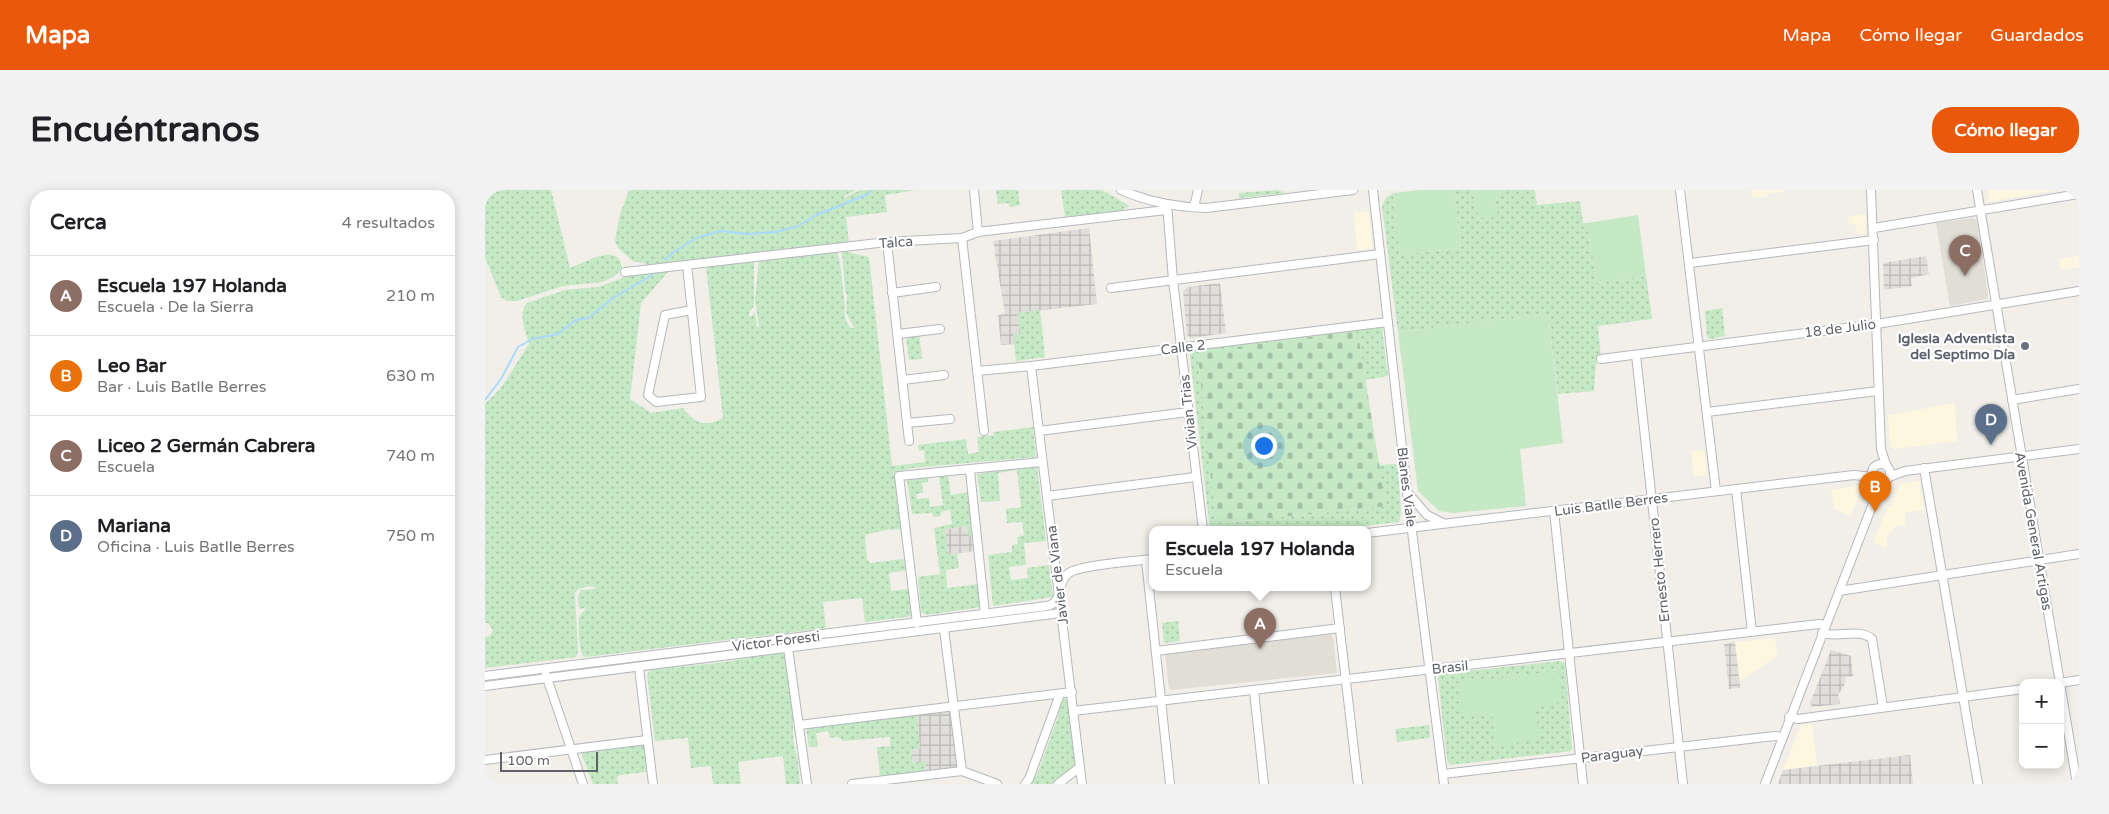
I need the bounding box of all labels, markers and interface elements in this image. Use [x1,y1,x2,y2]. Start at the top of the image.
text: Mapa [25,21,90,50]
text: Mapa [1782,24,1831,46]
text: Cómo llegar [1859,24,1962,46]
text: Guardados [1990,24,2084,46]
button: Cómo llegar [1932,107,2079,153]
text: Encuéntranos [30,109,260,151]
text: Cerca [50,210,107,235]
text: 4 resultados [342,213,435,233]
street label: Talca [878,233,914,252]
pin: C [1949,235,1981,276]
text: Escuela 197 Holanda [97,275,287,297]
text: A [60,286,72,306]
text: 210 m [386,286,435,306]
text: Escuela · De la Sierra [97,297,254,317]
street label: 18 de Julio [1803,316,1877,341]
place label: Iglesia Adventista del Septimo Día [1898,330,2015,363]
street label: Calle 2 [1160,336,1206,359]
marker: Iglesia Adventista del Septimo Día [2019,340,2031,352]
text: Leo Bar [97,355,166,377]
text: B [60,366,72,386]
text: 630 m [386,366,435,386]
street label: Vivian Trias [1176,373,1201,450]
text: Bar · Luis Batlle Berres [97,377,266,397]
pin: D [1975,404,2007,445]
your location [1251,433,1277,459]
text: Liceo 2 Germán Cabrera [97,435,315,457]
text: C [60,446,72,466]
text: 740 m [386,446,435,466]
street label: Blanes Viale [1393,446,1420,528]
street label: Avenida General Artigas [2011,450,2056,612]
text: Escuela [97,457,155,477]
pin: B [1859,471,1891,512]
street label: Luis Batlle Berres [1553,489,1669,520]
text: Mariana [97,515,171,537]
street label: Ernesto Herrero [1646,517,1673,623]
street label: Javier de Viana [1043,524,1072,626]
text: D [60,526,72,546]
text: 750 m [386,526,435,546]
popup [1149,526,1371,591]
text: Oficina · Luis Batlle Berres [97,537,295,557]
text: Escuela 197 Holanda [1165,538,1355,560]
text: Escuela [1165,560,1223,580]
pin: A [1244,608,1276,649]
street label: Víctor Foresti [731,628,821,655]
street label: Brasil [1431,657,1469,678]
map controls [2019,679,2064,769]
button: + [2019,679,2064,724]
button: − [2019,724,2064,769]
street label: Paraguay [1580,742,1645,767]
scale bar [500,749,597,772]
text: 100 m [507,752,550,769]

